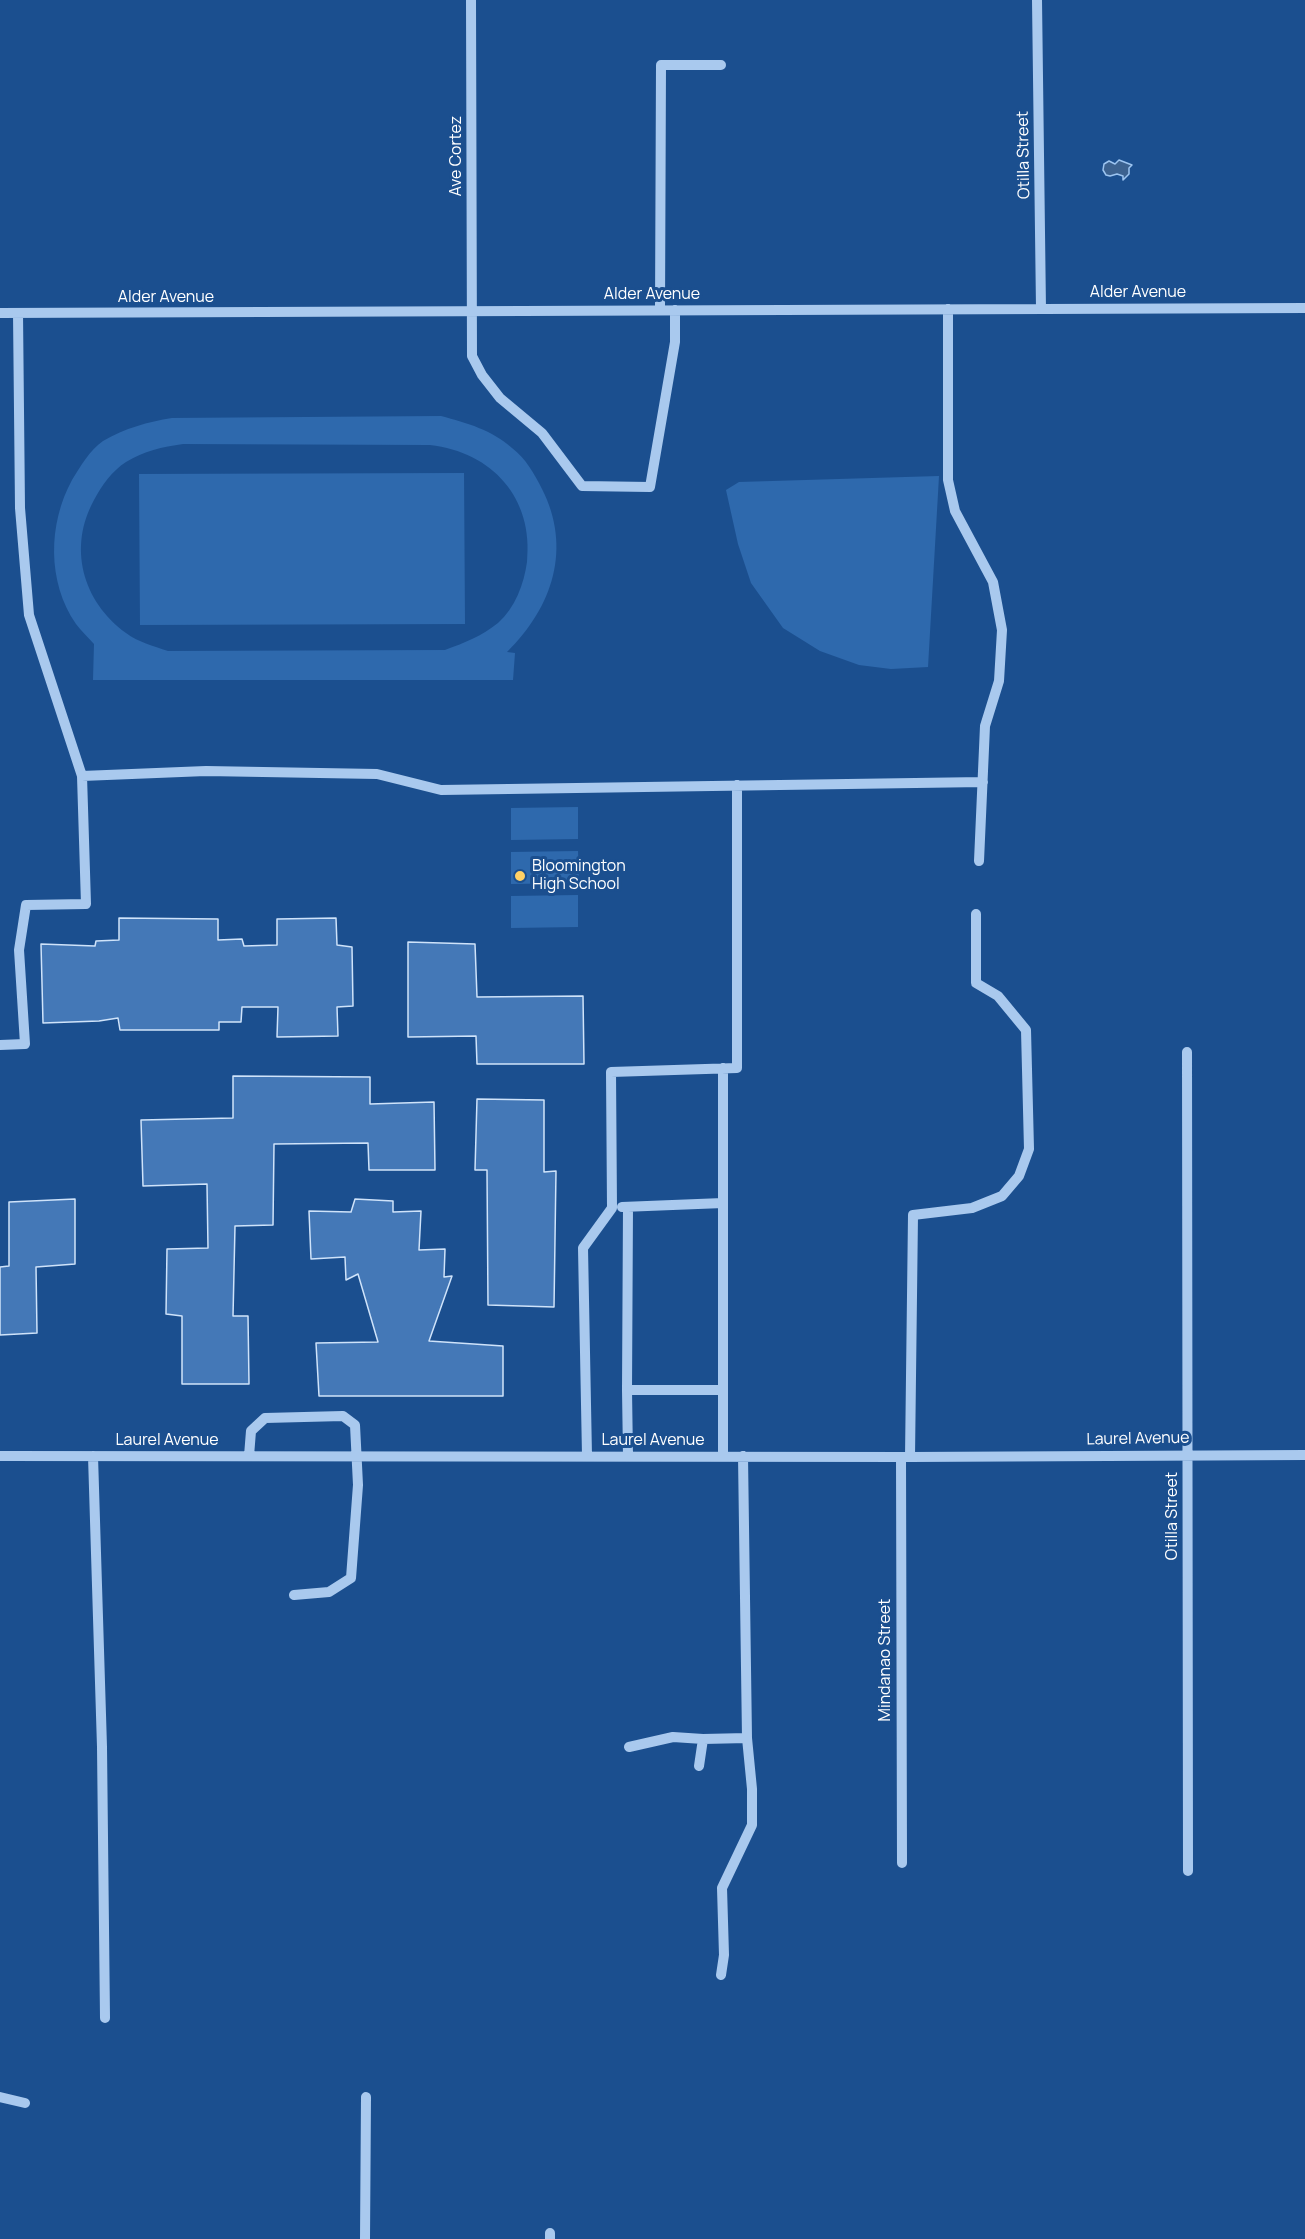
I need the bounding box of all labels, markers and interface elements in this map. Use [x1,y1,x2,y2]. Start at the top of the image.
street label: Otilla Street [1014,111,1034,199]
street label: Ave Cortez [447,116,467,196]
street label: Alder Avenue [1090,283,1186,303]
street label: Alder Avenue [604,285,700,305]
street label: Alder Avenue [118,288,214,308]
place label: Bloomington High School [532,857,626,895]
marker: Bloomington High School [513,869,527,883]
street label: Laurel Avenue [1086,1429,1190,1449]
street label: Laurel Avenue [115,1431,219,1451]
street label: Laurel Avenue [601,1431,705,1451]
street label: Otilla Street [1163,1472,1183,1560]
street label: Mindanao Street [876,1598,896,1722]

